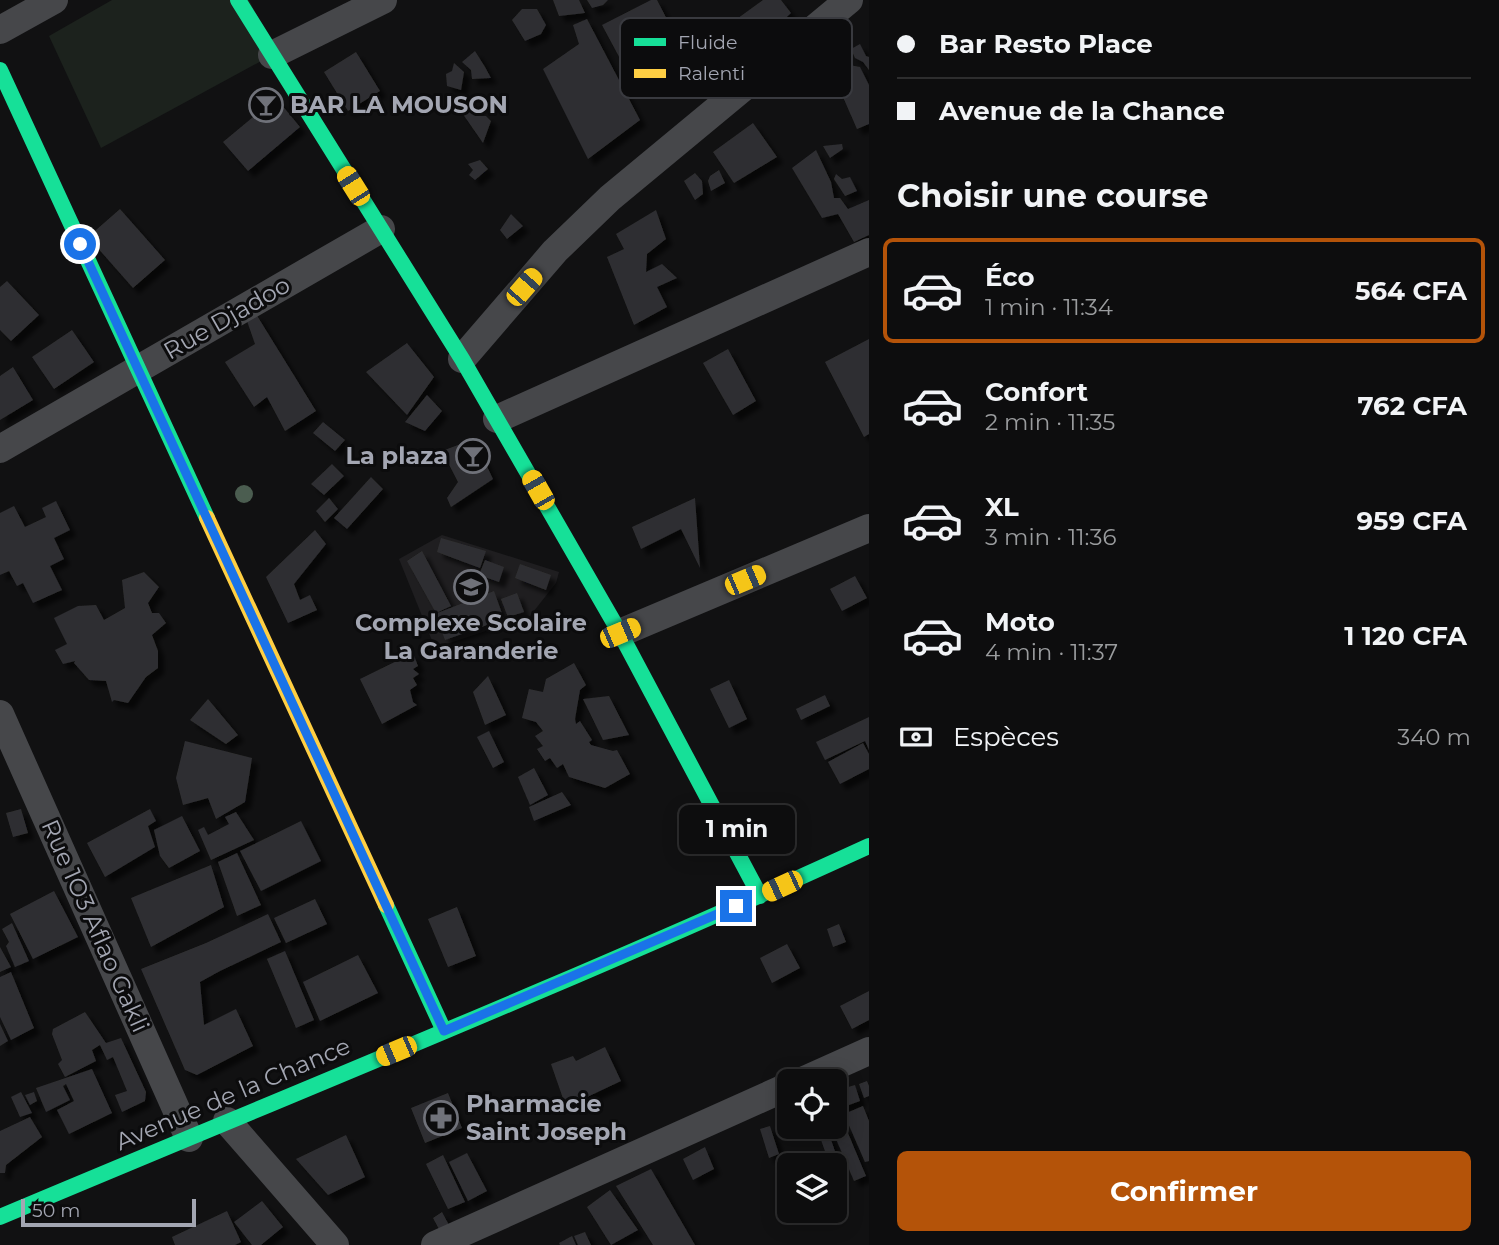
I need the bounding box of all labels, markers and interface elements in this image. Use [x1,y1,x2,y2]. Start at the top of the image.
legend [620,18,852,98]
text: Bar Resto Place [939,28,1153,60]
text: Fluide [678,31,737,54]
text: Ralenti [678,62,745,85]
bar icon: BAR LA MOUSON [247,86,285,124]
place label: BAR LA MOUSON [290,90,508,119]
text: Avenue de la Chance [939,95,1225,127]
car [333,163,374,209]
text: Choisir une course [897,176,1209,215]
route start [64,228,96,260]
icon: car [901,259,964,322]
text: Éco [985,261,1035,293]
car [503,264,546,310]
street label: Rue Djadoo [158,270,295,365]
text: 564 CFA [1355,275,1467,307]
text: 1 min · 11:34 [985,293,1113,321]
icon: car [901,374,964,437]
text: Confort [985,376,1088,408]
text: 762 CFA [1358,390,1467,422]
text: 2 min · 11:35 [985,408,1115,436]
bar icon: La plaza [454,437,492,475]
place label: La plaza [345,441,448,470]
car [519,467,558,513]
icon: car [901,489,964,552]
text: XL [985,491,1019,523]
text: 959 CFA [1356,505,1467,537]
text: 3 min · 11:36 [985,523,1116,551]
car [722,562,769,598]
school or university icon: Complexe Scolaire La Garanderie [452,568,490,606]
icon: car [901,604,964,667]
text: Moto [985,606,1055,638]
place label: Complexe Scolaire La Garanderie [355,608,587,665]
car [597,615,644,651]
text: 1 120 CFA [1344,620,1467,652]
text: 4 min · 11:37 [985,638,1118,666]
icon: cash [897,718,935,756]
text: Espèces [953,721,1059,753]
text: 340 m [1397,723,1471,751]
callout: 1 min [678,804,794,853]
street label: Rue 1O3 Aflao Gakli [35,815,155,1037]
text: 1 min [706,815,768,843]
car [759,868,806,904]
route end [720,890,752,922]
street label: Avenue de la Chance [111,1031,355,1156]
car [373,1033,420,1069]
map controls [777,1069,847,1223]
button: locate [777,1069,847,1139]
place label: Pharmacie Saint Joseph [466,1089,627,1146]
pharmacy icon: Pharmacie Saint Joseph [422,1099,460,1137]
button: Confirmer [897,1151,1471,1231]
button: layers [777,1153,847,1223]
scale bar [21,1196,196,1228]
text: 50 m [32,1199,80,1222]

